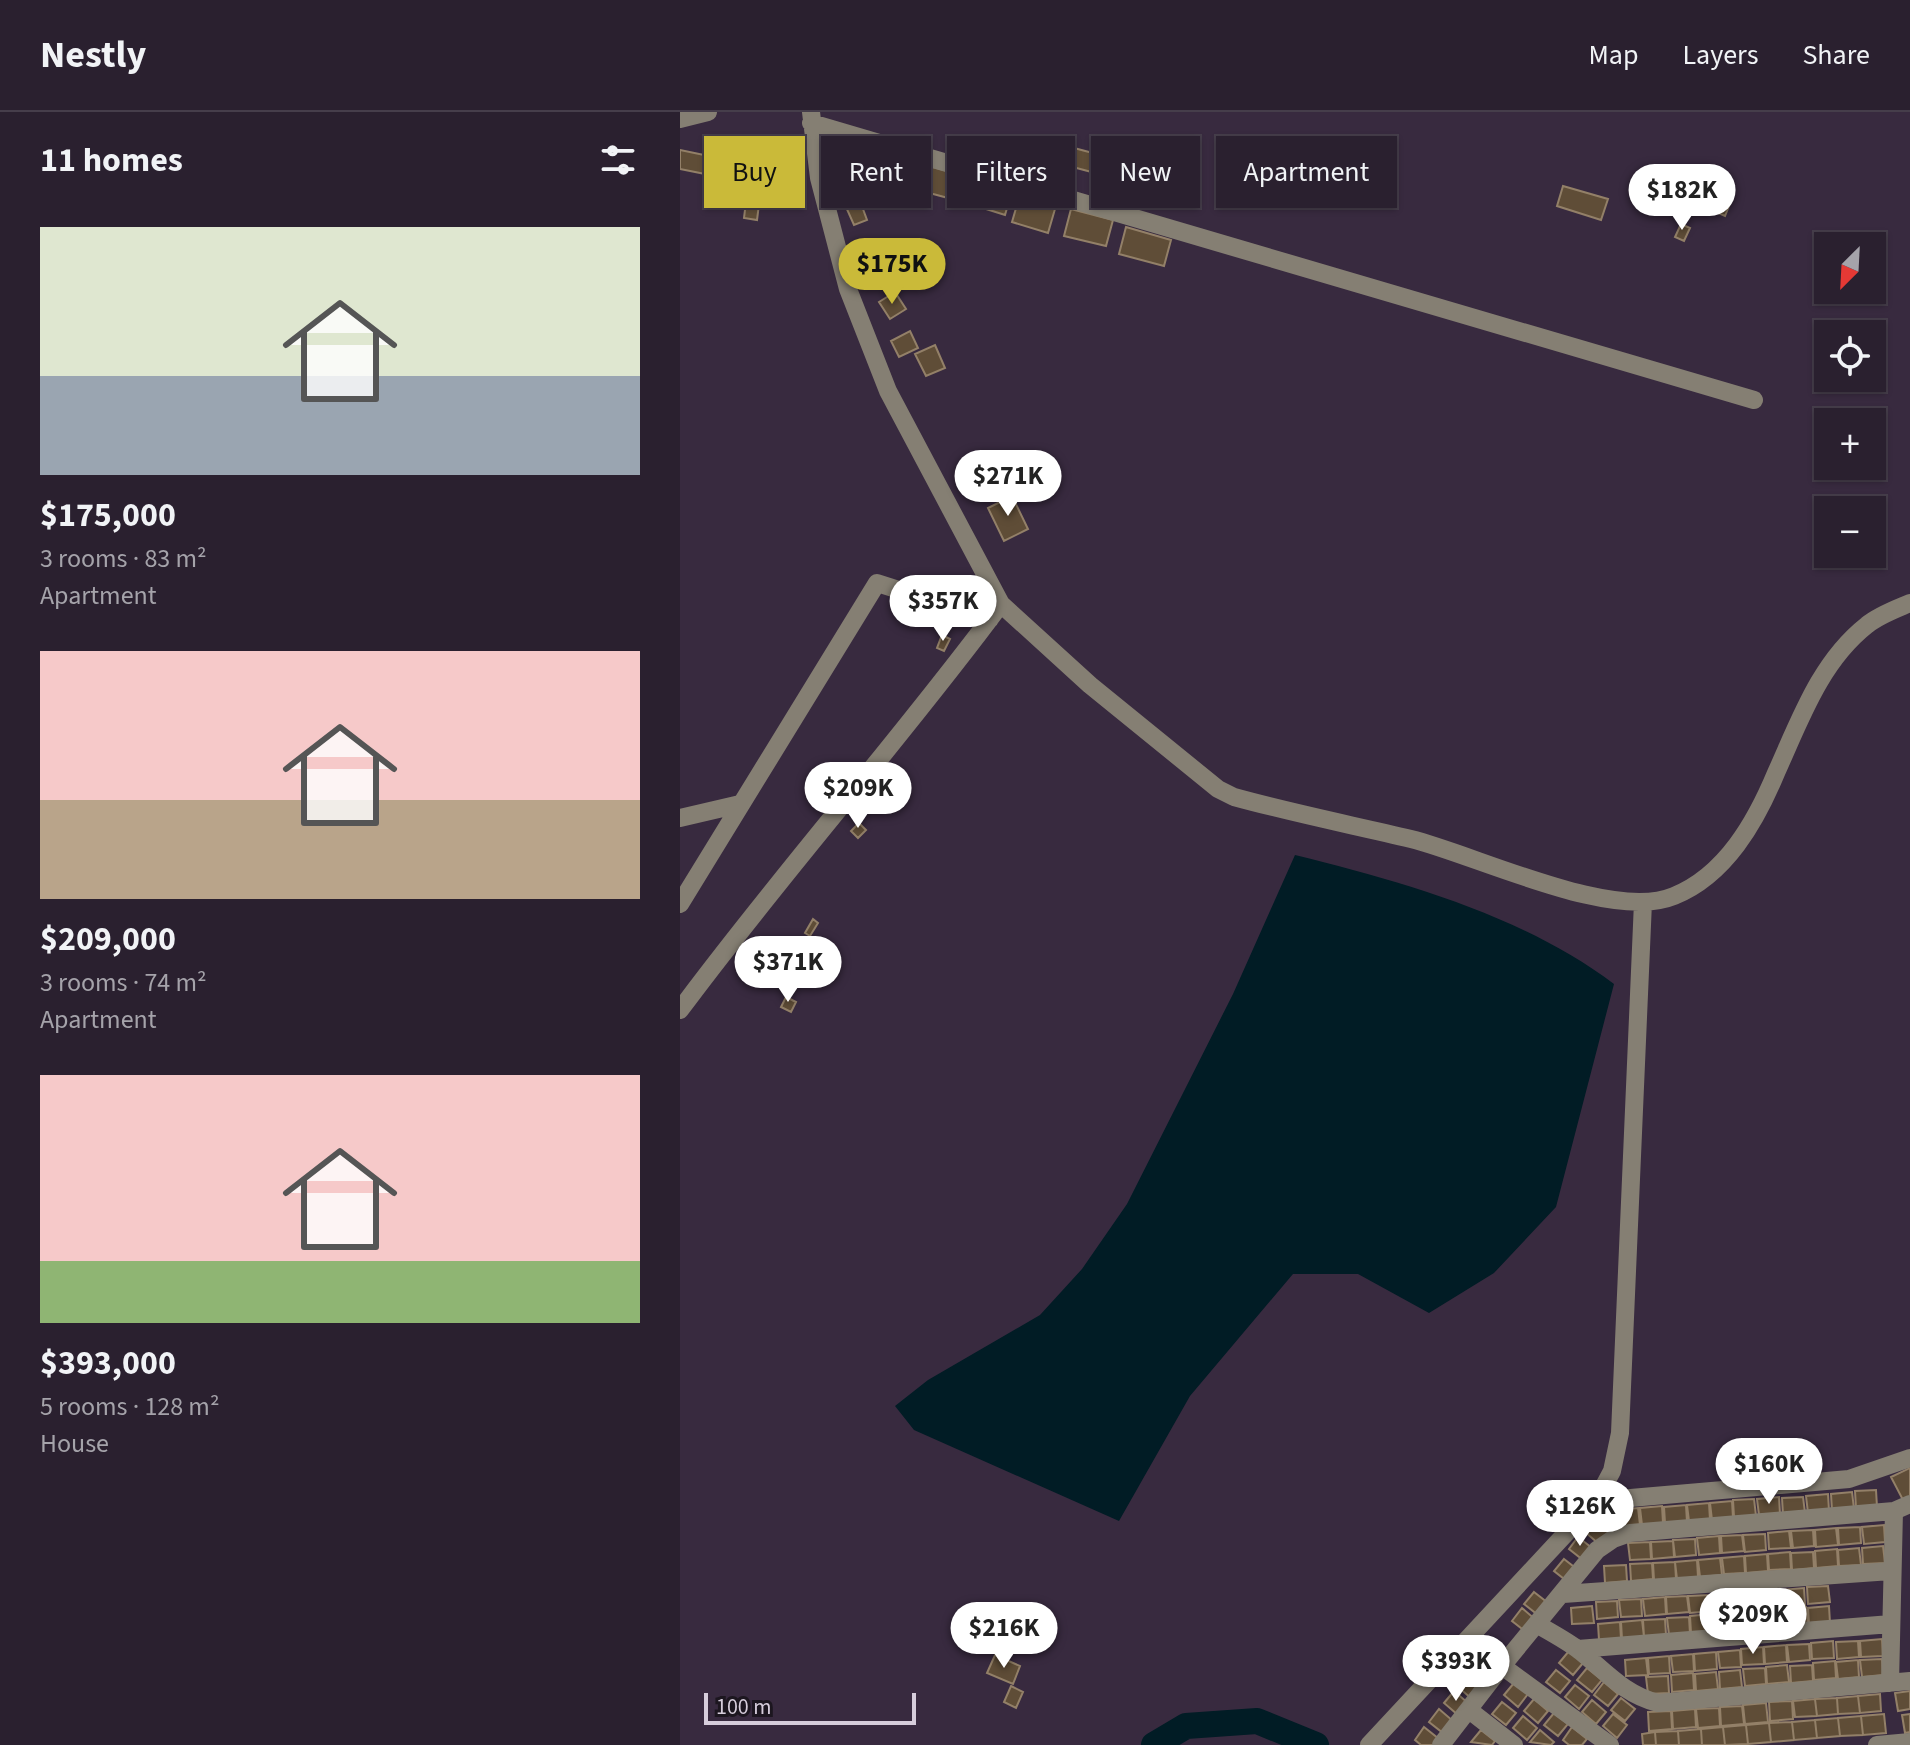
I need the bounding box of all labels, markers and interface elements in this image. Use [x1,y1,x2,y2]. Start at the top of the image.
text: Nestly [40,28,146,82]
text: Map [1588,35,1638,75]
text: Layers [1682,35,1758,75]
text: Share [1802,35,1870,75]
text: 11 homes [40,136,183,185]
chip: Buy [704,136,805,208]
chip: Rent [821,136,931,208]
chip: Filters [947,136,1075,208]
chip: New [1091,136,1200,208]
chip: Apartment [1216,136,1397,208]
icon: filters [596,138,640,182]
pin: $182K [1626,164,1738,232]
text: $182K [1647,171,1717,208]
north arrow [1814,232,1886,304]
map controls [1814,232,1886,568]
pin: $175K [836,238,948,306]
text: $175K [857,245,927,282]
icon: home [268,279,412,423]
button: locate [1814,320,1886,392]
button: + [1814,408,1886,480]
pin: $271K [952,450,1064,518]
text: $271K [973,457,1043,494]
text: $175,000 [40,491,176,540]
button: − [1814,496,1886,568]
text: 3 rooms · 83 m² [40,540,207,577]
pin: $357K [887,575,999,643]
text: Apartment [40,577,157,614]
text: $357K [908,582,978,619]
icon: home [268,703,412,847]
pin: $209K [802,762,914,830]
text: $209K [823,769,893,806]
text: $209,000 [40,915,176,964]
pin: $371K [732,936,844,1004]
text: $371K [753,943,823,980]
text: 3 rooms · 74 m² [40,964,207,1001]
text: Apartment [40,1001,157,1038]
icon: home [268,1127,412,1271]
text: $393,000 [40,1339,176,1388]
text: 5 rooms · 128 m² [40,1388,219,1425]
text: House [40,1425,109,1462]
pin: $160K [1713,1438,1825,1506]
text: $160K [1734,1445,1804,1482]
pin: $126K [1524,1480,1636,1548]
text: $126K [1545,1487,1615,1524]
pin: $209K [1697,1588,1809,1656]
text: $209K [1718,1595,1788,1632]
pin: $216K [948,1602,1060,1670]
text: $216K [969,1609,1039,1646]
pin: $393K [1400,1635,1512,1703]
text: $393K [1421,1642,1491,1679]
scale bar [704,1689,916,1725]
text: 100 m [716,1691,771,1723]

